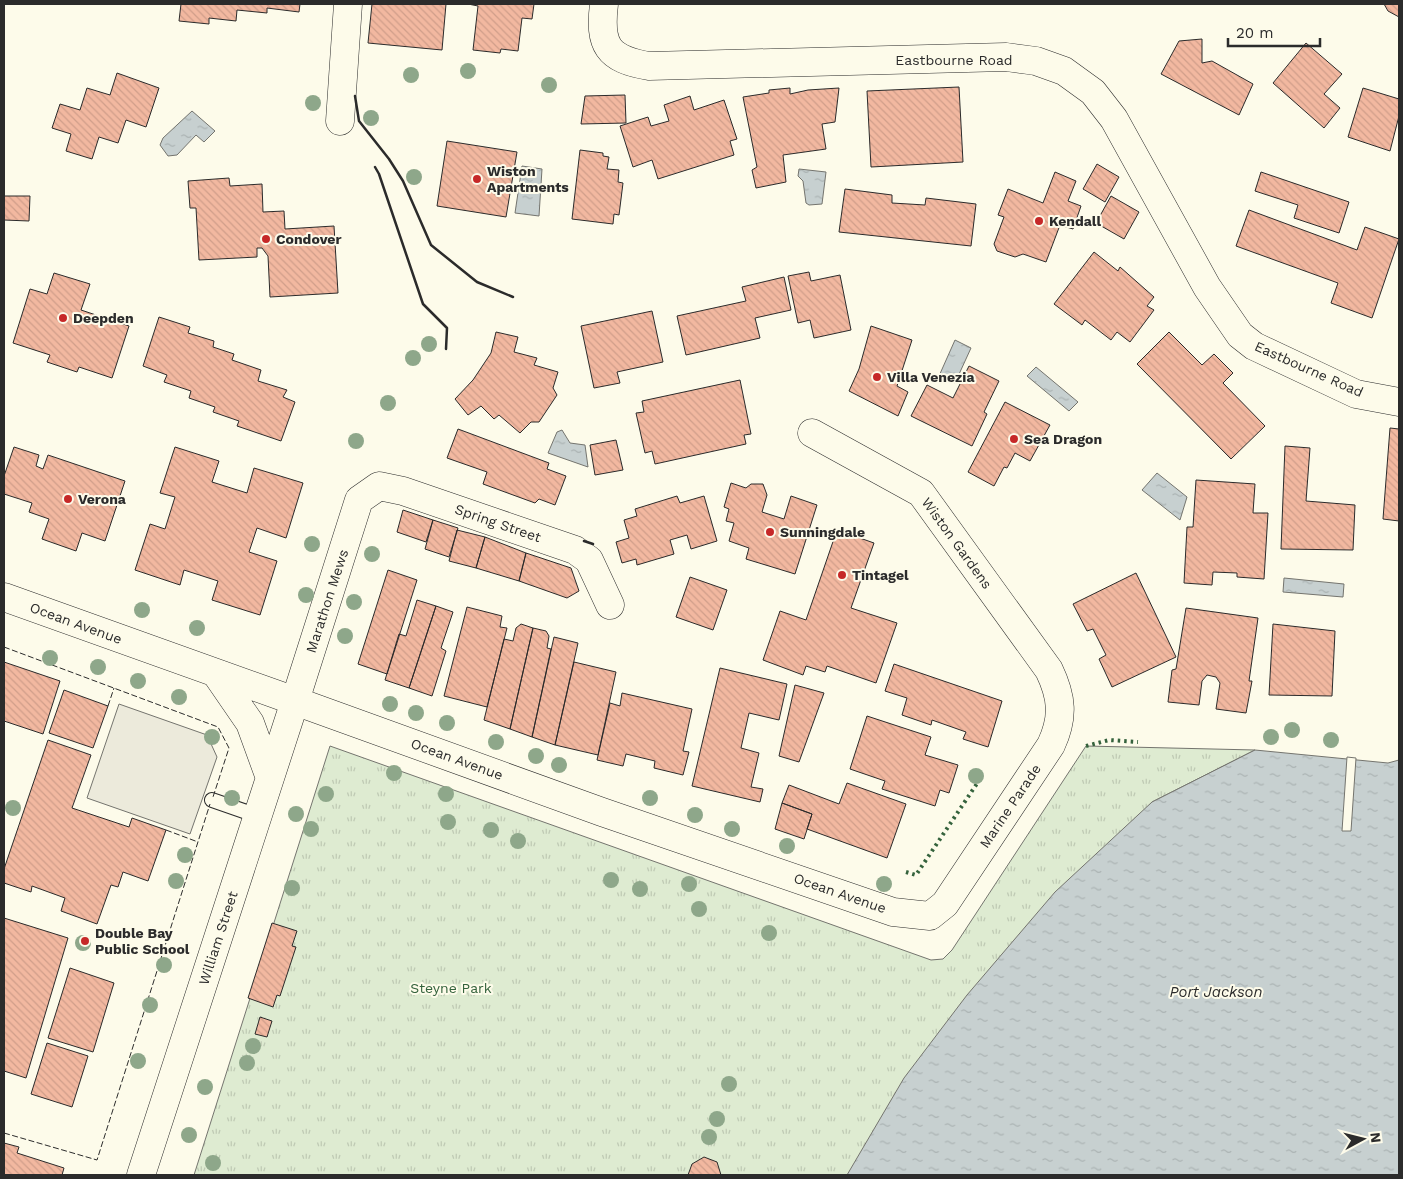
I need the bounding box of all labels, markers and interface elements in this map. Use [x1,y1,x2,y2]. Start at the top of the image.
scale bar [1228,15,1320,47]
text: 20 m [1236,24,1274,42]
street label: Eastbourne Road [895,52,1013,68]
place label: Wiston Apartments [487,163,569,195]
marker: Wiston Apartments [471,173,483,185]
place label: Kendall [1049,213,1101,229]
marker: Kendall [1033,215,1045,227]
place label: Condover [276,231,342,247]
marker: Condover [260,233,272,245]
place label: Deepden [73,310,134,326]
marker: Deepden [57,312,69,324]
street label: Eastbourne Road [1252,338,1366,400]
place label: Villa Venezia [887,369,975,385]
marker: Villa Venezia [871,371,883,383]
place label: Sea Dragon [1024,431,1102,447]
marker: Sea Dragon [1008,433,1020,445]
place label: Verona [78,491,127,507]
marker: Verona [62,493,74,505]
street label: Wiston Gardens [919,494,995,592]
street label: Spring Street [453,501,543,545]
place label: Sunningdale [780,524,865,540]
marker: Sunningdale [764,526,776,538]
street label: Marathon Mews [303,547,351,655]
place label: Tintagel [852,567,909,583]
marker: Tintagel [836,569,848,581]
street label: Ocean Avenue [28,599,124,647]
street label: Ocean Avenue [409,735,505,783]
street label: Marine Parade [976,761,1044,851]
street label: Ocean Avenue [792,870,888,916]
street label: William Street [195,889,241,987]
place label: Double Bay Public School [95,925,190,957]
marker: Double Bay Public School [79,935,91,947]
park label: Steyne Park [410,980,492,996]
water label: Port Jackson [1170,983,1262,1001]
north arrow [1338,1114,1388,1164]
text: N [1367,1131,1384,1144]

